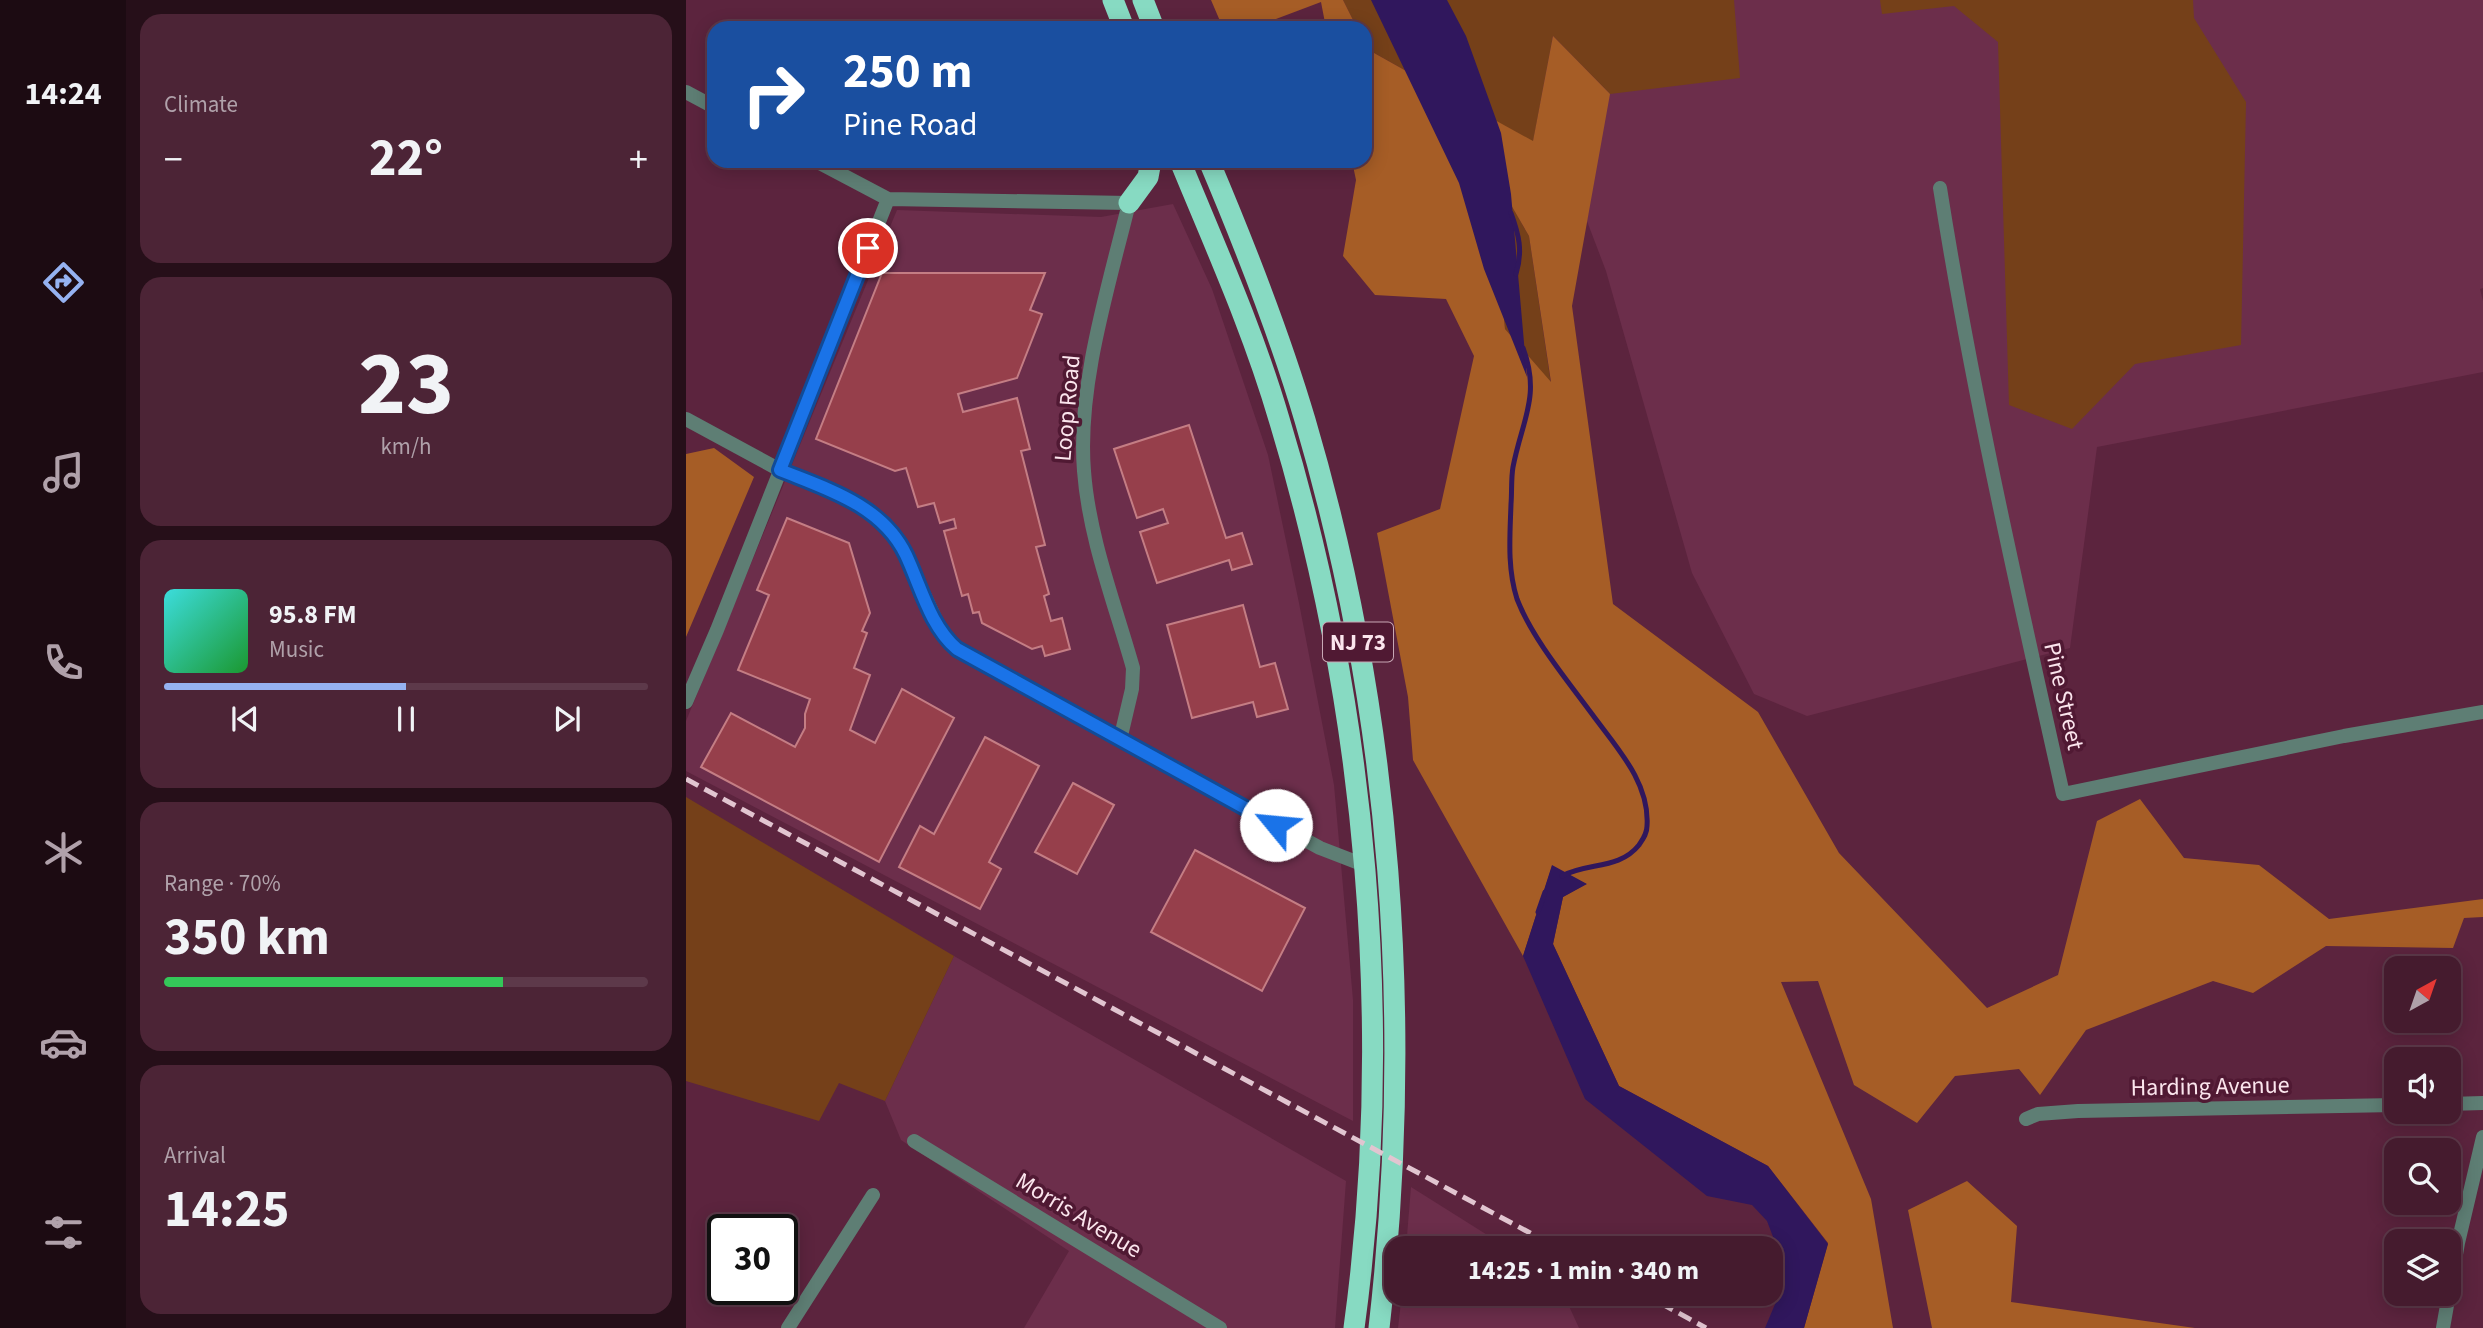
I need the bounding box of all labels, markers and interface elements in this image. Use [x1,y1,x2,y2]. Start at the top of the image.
text: 250 m [843,37,972,107]
icon: right [728,49,819,140]
text: 14:24 [24,71,102,117]
text: Climate [164,88,238,121]
text: Pine Road [843,102,977,148]
text: 22° [369,122,443,196]
text: − [164,133,183,187]
text: + [629,133,648,187]
pin [838,218,898,278]
icon: arrive [849,229,887,267]
icon: directions [39,258,88,307]
text: 23 [358,320,454,449]
street label: Loop Road [1045,353,1090,463]
text: km/h [380,430,432,463]
icon: music [39,448,88,497]
text: 95.8 FM [269,596,357,633]
road number: NJ 73 [1323,622,1393,662]
text: Music [269,633,324,666]
icon: phone [39,638,88,687]
street label: Pine Street [2034,639,2093,753]
icon: previous [226,700,264,738]
icon: pause [387,700,425,738]
icon: next [548,700,586,738]
position arrow [1239,788,1313,862]
icon: climate [39,828,88,877]
text: Range · 70% [164,867,281,900]
text: 350 km [164,901,330,975]
north arrow [2384,956,2460,1032]
map controls [2384,956,2461,1306]
icon: car [39,1018,88,1067]
button: sound [2384,1047,2461,1124]
street label: Harding Avenue [2130,1068,2290,1105]
button: search [2384,1138,2461,1215]
text: Arrival [164,1139,226,1172]
street label: Morris Avenue [1009,1164,1149,1267]
text: 14:25 [164,1173,289,1247]
icon: filters [39,1208,88,1257]
speed limit sign: 30 [707,1214,798,1305]
button: layers [2384,1229,2461,1306]
text: 14:25 · 1 min · 340 m [1468,1252,1699,1289]

